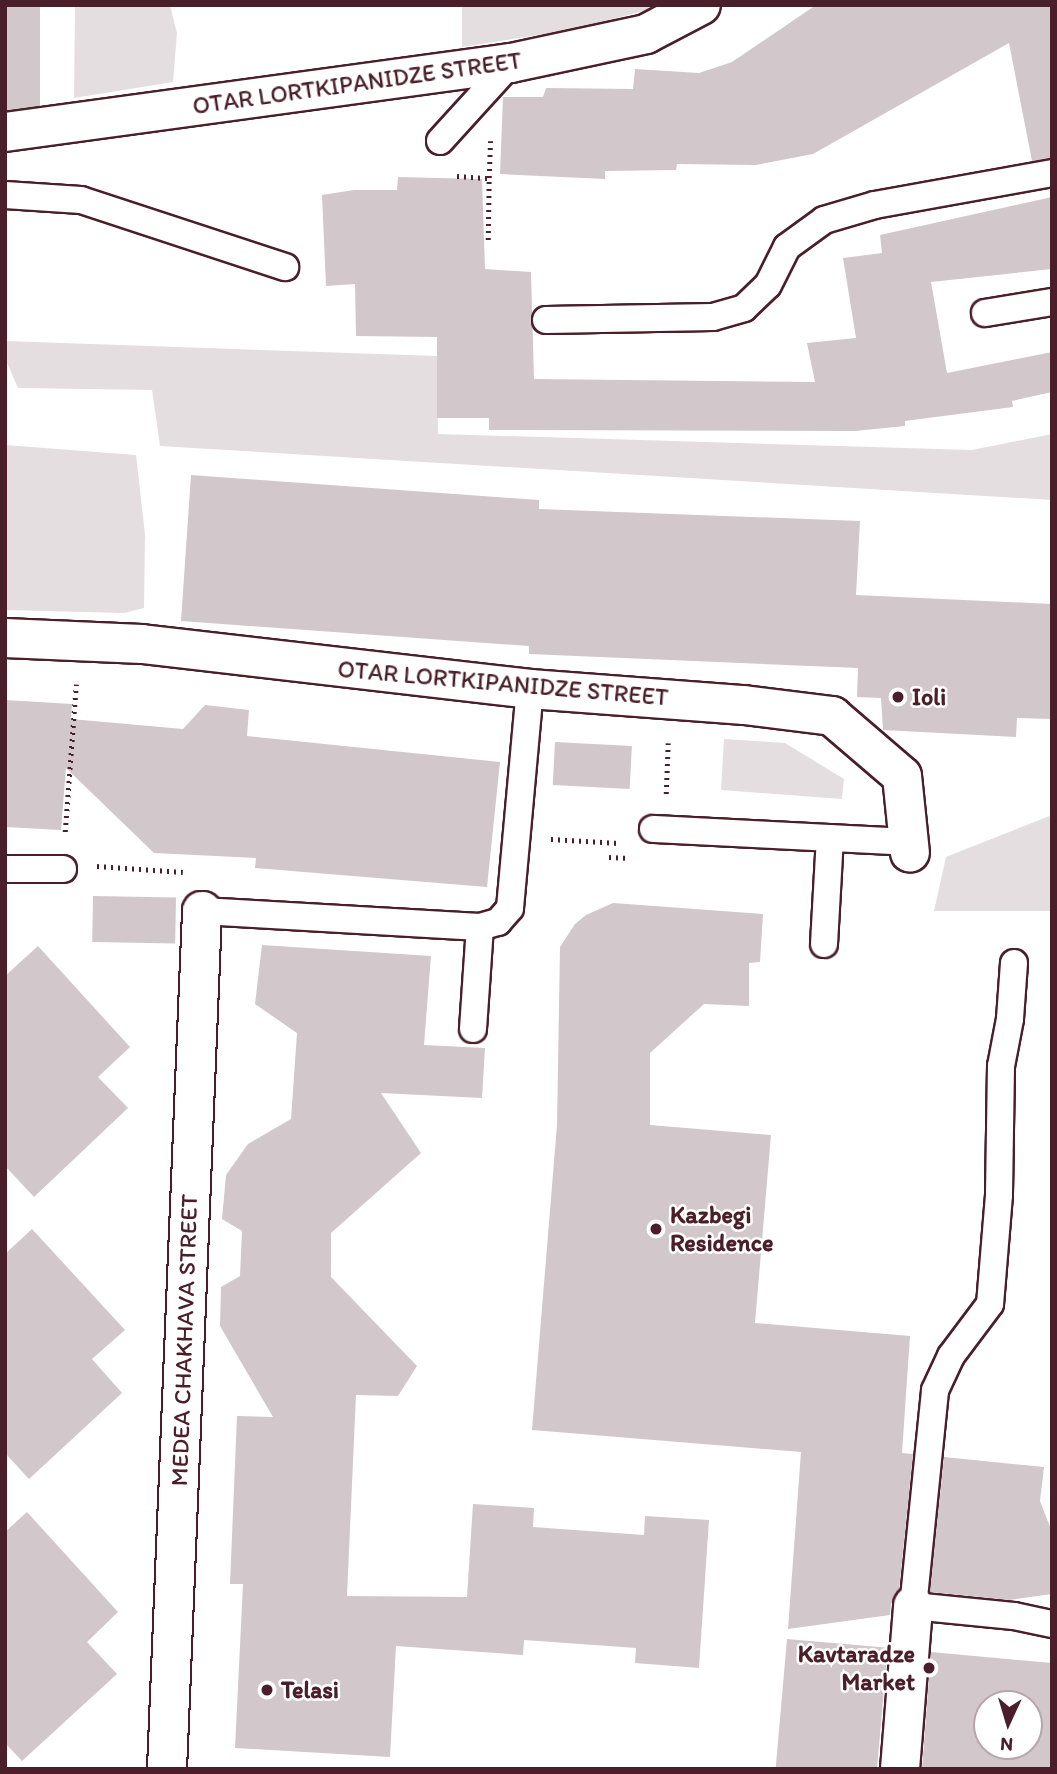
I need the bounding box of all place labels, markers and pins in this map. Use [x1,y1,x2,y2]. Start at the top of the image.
place label: Ioli [912,683,946,711]
marker: Ioli [890,689,906,705]
place label: Kazbegi Residence [670,1201,773,1257]
marker: Kazbegi Residence [648,1221,664,1237]
place label: Kavtaradze Market [798,1640,915,1696]
marker: Kavtaradze Market [921,1660,937,1676]
place label: Telasi [281,1676,339,1704]
marker: Telasi [259,1682,275,1698]

